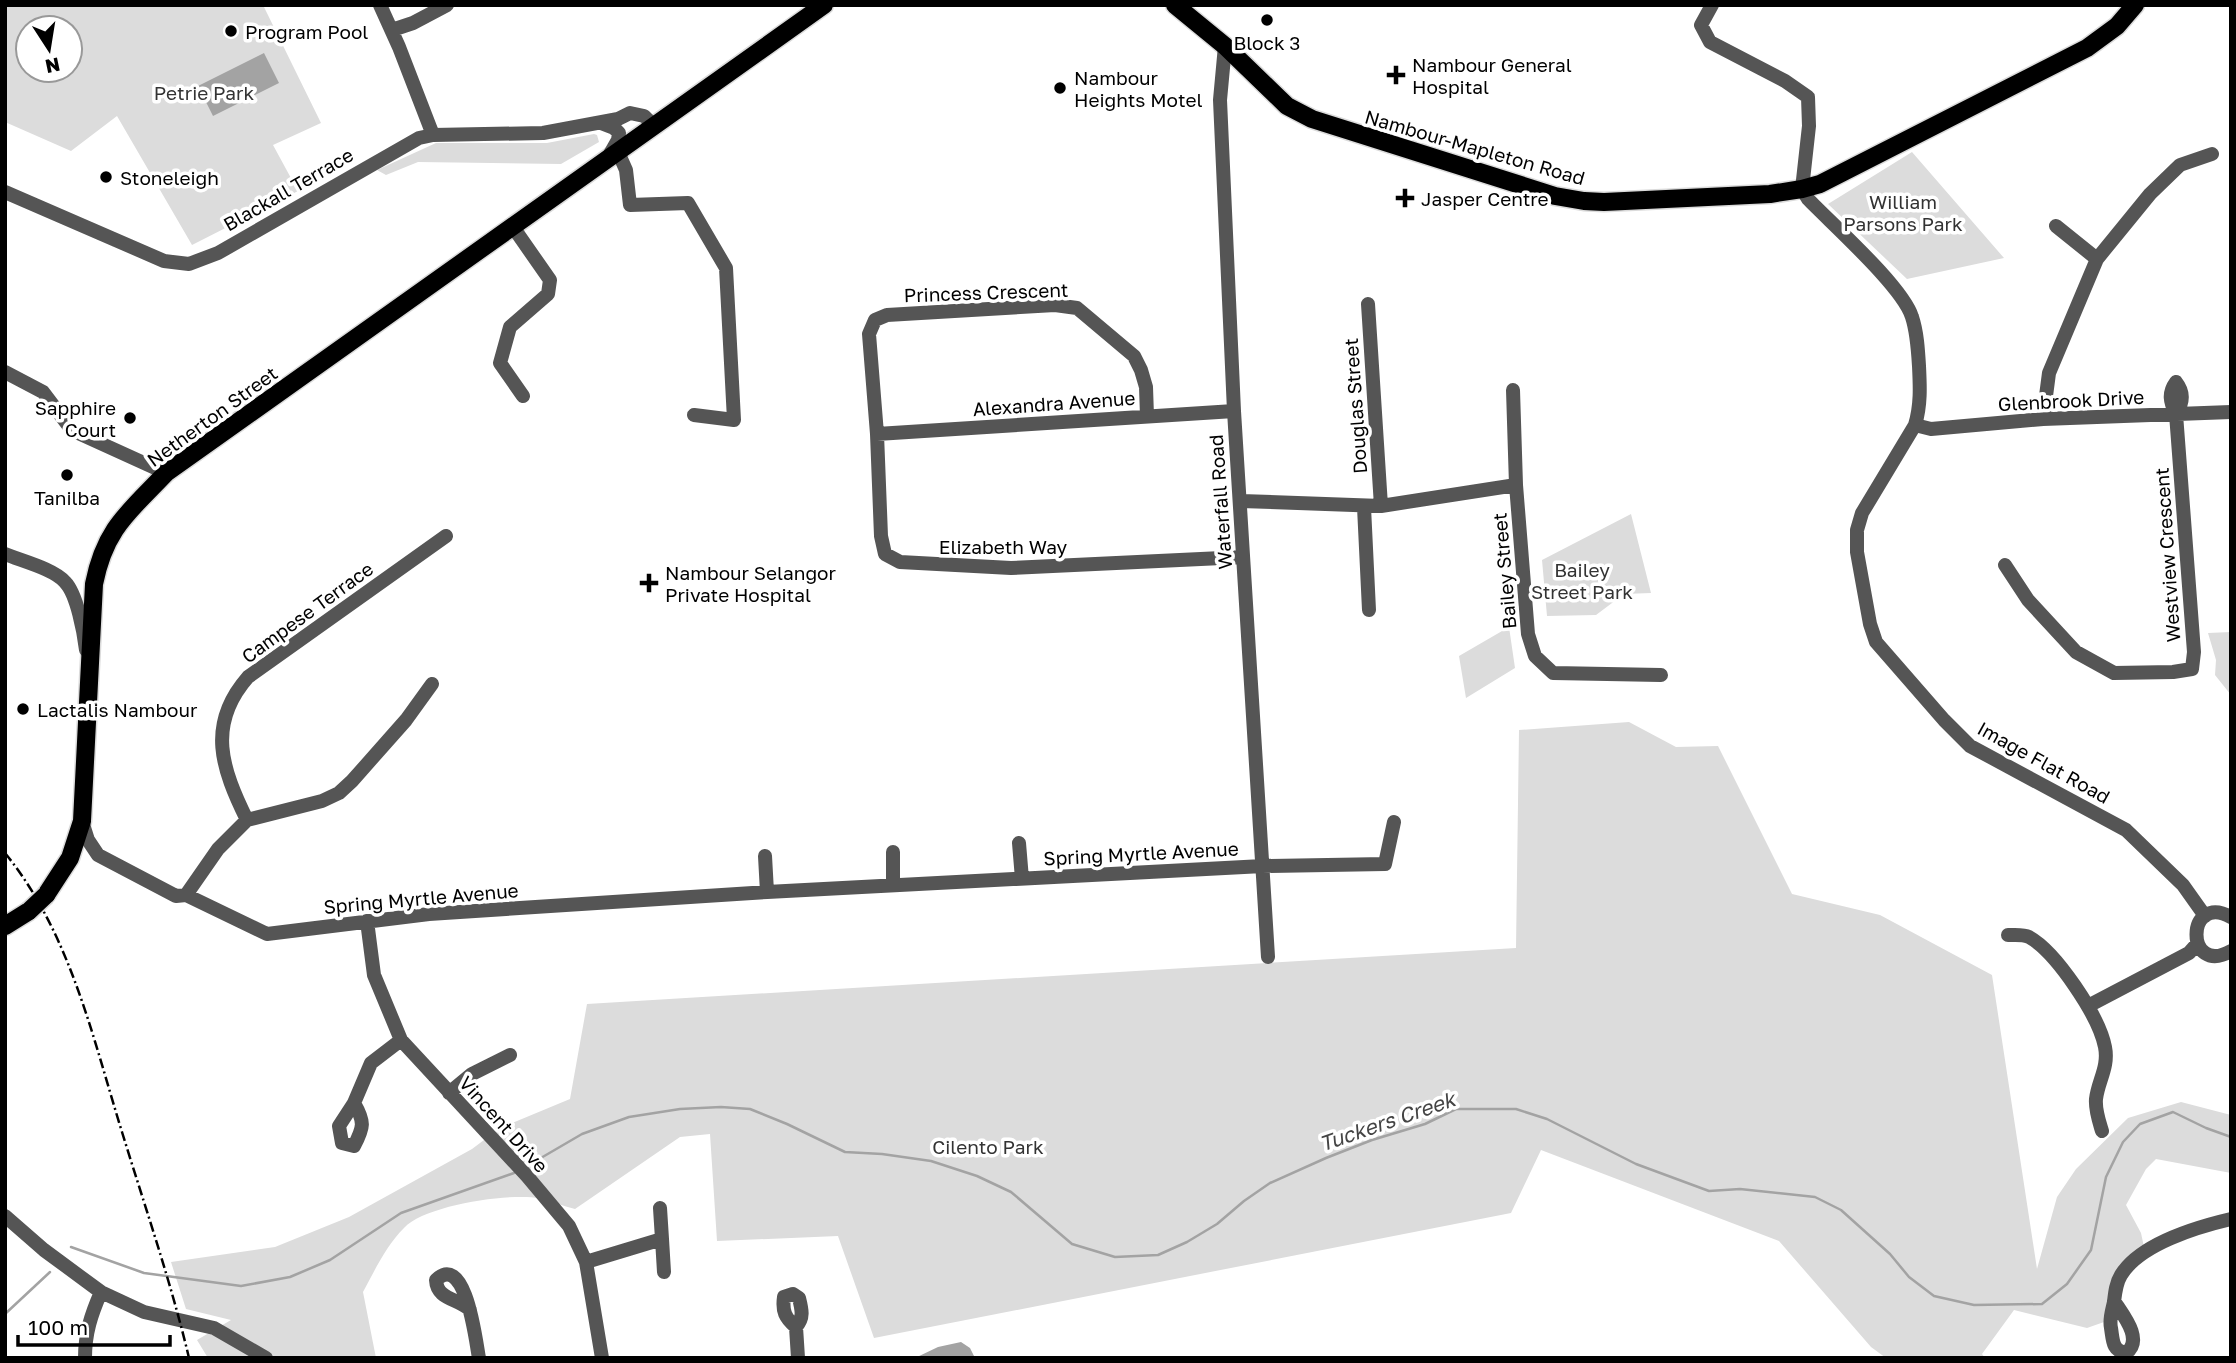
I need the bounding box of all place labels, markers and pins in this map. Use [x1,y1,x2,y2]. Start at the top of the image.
marker: Block 3 [1259,12,1275,28]
place label: Program Pool [245,20,368,43]
marker: Program Pool [223,23,239,39]
place label: Block 3 [1234,31,1300,54]
place label: Nambour General Hospital [1412,53,1572,98]
marker: Nambour General Hospital [1386,65,1406,85]
place label: Nambour Heights Motel [1074,66,1203,111]
marker: Nambour Heights Motel [1052,80,1068,96]
place label: Stoneleigh [120,166,219,189]
marker: Stoneleigh [98,169,114,185]
place label: Jasper Centre [1421,187,1549,210]
marker: Jasper Centre [1395,188,1415,208]
place label: Sapphire Court [35,396,116,441]
marker: Sapphire Court [122,410,138,426]
marker: Tanilba [59,467,75,483]
place label: Tanilba [34,486,100,509]
place label: Nambour Selangor Private Hospital [665,561,836,606]
marker: Nambour Selangor Private Hospital [639,573,659,593]
place label: Lactalis Nambour [37,698,198,721]
marker: Lactalis Nambour [15,701,31,717]

